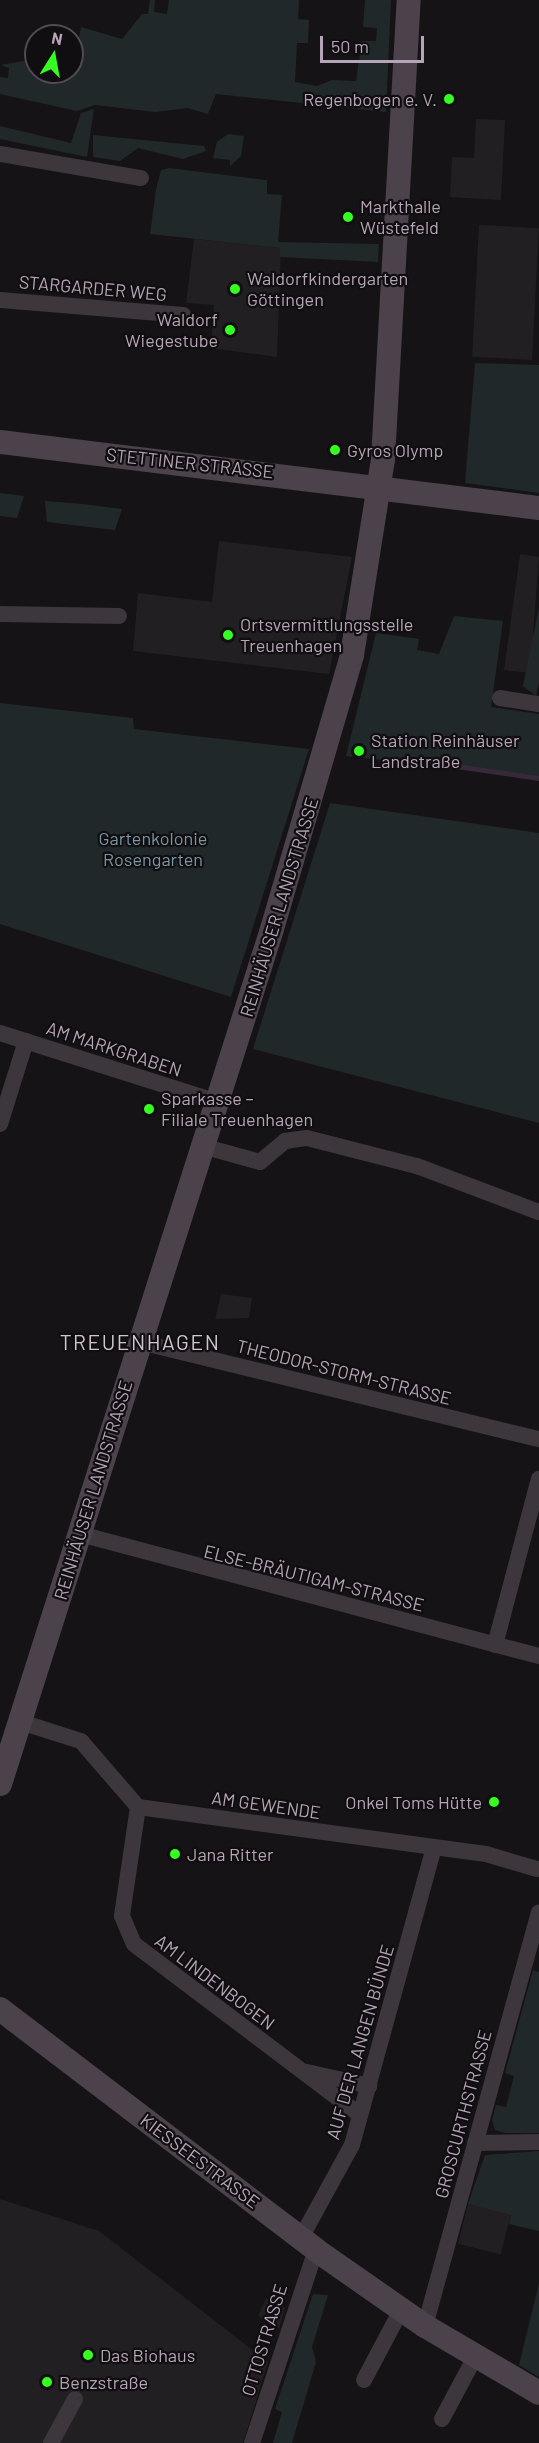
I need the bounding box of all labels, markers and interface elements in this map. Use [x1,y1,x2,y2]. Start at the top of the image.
north arrow [24,24,84,84]
scale bar [323,24,426,62]
text: N [50,27,64,48]
text: 50 m [331,35,369,57]
place label: Regenbogen e. V. [303,88,437,110]
marker: Regenbogen e. V. [442,92,456,106]
place label: Markthalle Wüstefeld [360,196,441,238]
marker: Markthalle Wüstefeld [341,210,355,224]
place label: Waldorfkindergarten Göttingen [247,268,408,310]
street label: STARGARDER WEG [18,271,168,305]
marker: Waldorfkindergarten Göttingen [228,282,242,296]
place label: Waldorf Wiegestube [125,309,218,352]
marker: Waldorf Wiegestube [223,323,237,337]
place label: Gyros Olymp [347,439,443,461]
street label: STETTINER STRASSE [105,443,275,483]
marker: Gyros Olymp [328,443,342,457]
place label: Ortsvermittlungsstelle Treuenhagen [240,614,413,656]
marker: Ortsvermittlungsstelle Treuenhagen [221,628,235,642]
place label: Station Reinhäuser Landstraße [371,730,520,772]
marker: Station Reinhäuser Landstraße [352,744,366,758]
street label: REINHÄUSER LANDSTRASSE [235,795,323,1019]
park label: Gartenkolonie Rosengarten [99,828,207,870]
street label: AM MARKGRABEN [44,1017,184,1081]
place label: Sparkasse – Filiale Treuenhagen [161,1088,313,1130]
marker: Sparkasse – Filiale Treuenhagen [142,1102,156,1116]
district label: TREUENHAGEN [60,1329,220,1355]
street label: THEODOR-STORM-STRASSE [234,1335,454,1409]
street label: REINHÄUSER LANDSTRASSE [49,1378,137,1602]
street label: ELSE-BRÄUTIGAM-STRASSE [202,1540,426,1616]
street label: AM GEWENDE [210,1787,322,1823]
place label: Onkel Toms Hütte [345,1791,482,1813]
marker: Onkel Toms Hütte [487,1795,501,1809]
place label: Jana Ritter [187,1843,274,1865]
marker: Jana Ritter [168,1847,182,1861]
street label: AM LINDENBOGEN [151,1930,279,2034]
street label: AUF DER LANGEN BÜNDE [322,1942,398,2142]
street label: GROSCURTHSTRASSE [430,2027,496,2201]
street label: KIESSEESTRASSE [136,2109,264,2213]
street label: OTTOSTRASSE [237,2281,291,2399]
place label: Das Biohaus [100,2344,195,2366]
marker: Das Biohaus [81,2348,95,2362]
place label: Benzstraße [59,2371,148,2393]
marker: Benzstraße [40,2375,54,2389]

